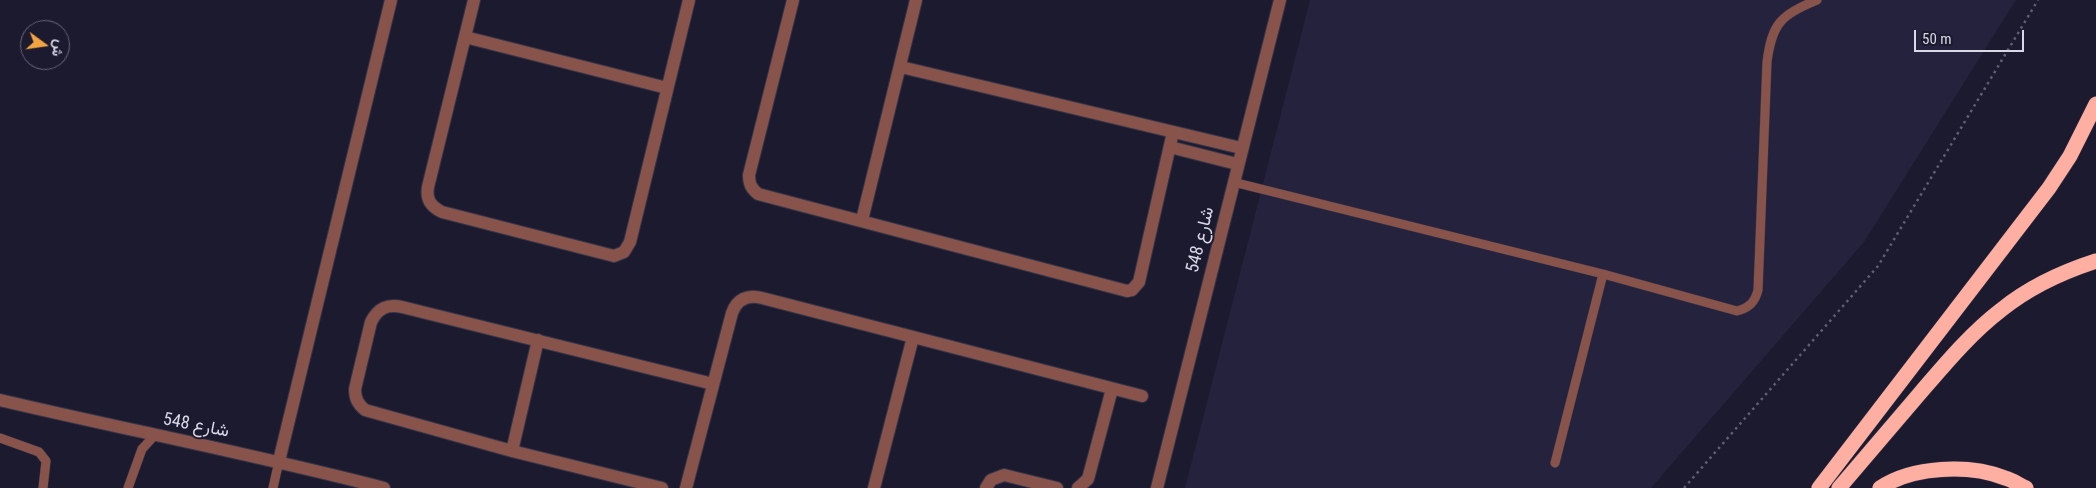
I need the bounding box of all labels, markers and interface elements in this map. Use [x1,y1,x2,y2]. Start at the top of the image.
north arrow [20,20,70,70]
scale bar [1916,20,2026,52]
text: 50 m [1922,30,1952,48]
text: ش [49,38,68,58]
street label: شارع 548 [1182,205,1220,275]
street label: شارع 548 [161,409,231,443]

